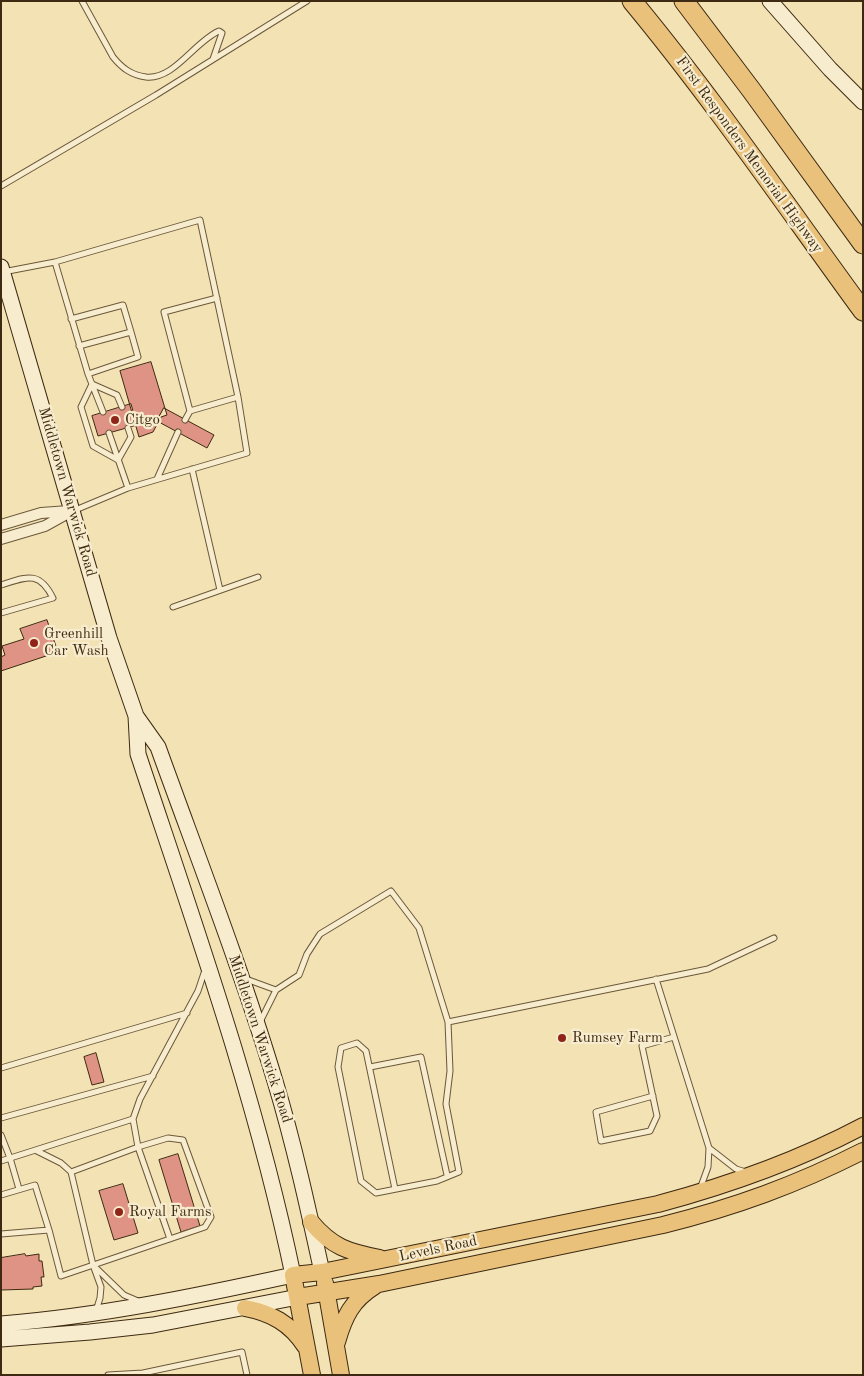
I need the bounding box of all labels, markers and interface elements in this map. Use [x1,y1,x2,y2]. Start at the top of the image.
street label: First Responders Memorial Highway [672,53,826,257]
street label: Middletown Warwick Road [34,405,100,579]
place label: Citgo [125,411,160,429]
marker: Citgo [109,414,121,426]
place label: Greenhill Car Wash [44,625,109,660]
marker: Greenhill Car Wash [28,637,40,649]
street label: Middletown Warwick Road [224,953,296,1125]
place label: Rumsey Farm [572,1029,663,1047]
marker: Rumsey Farm [556,1032,568,1044]
place label: Royal Farms [129,1203,211,1221]
marker: Royal Farms [113,1206,125,1218]
street label: Levels Road [397,1232,479,1266]

